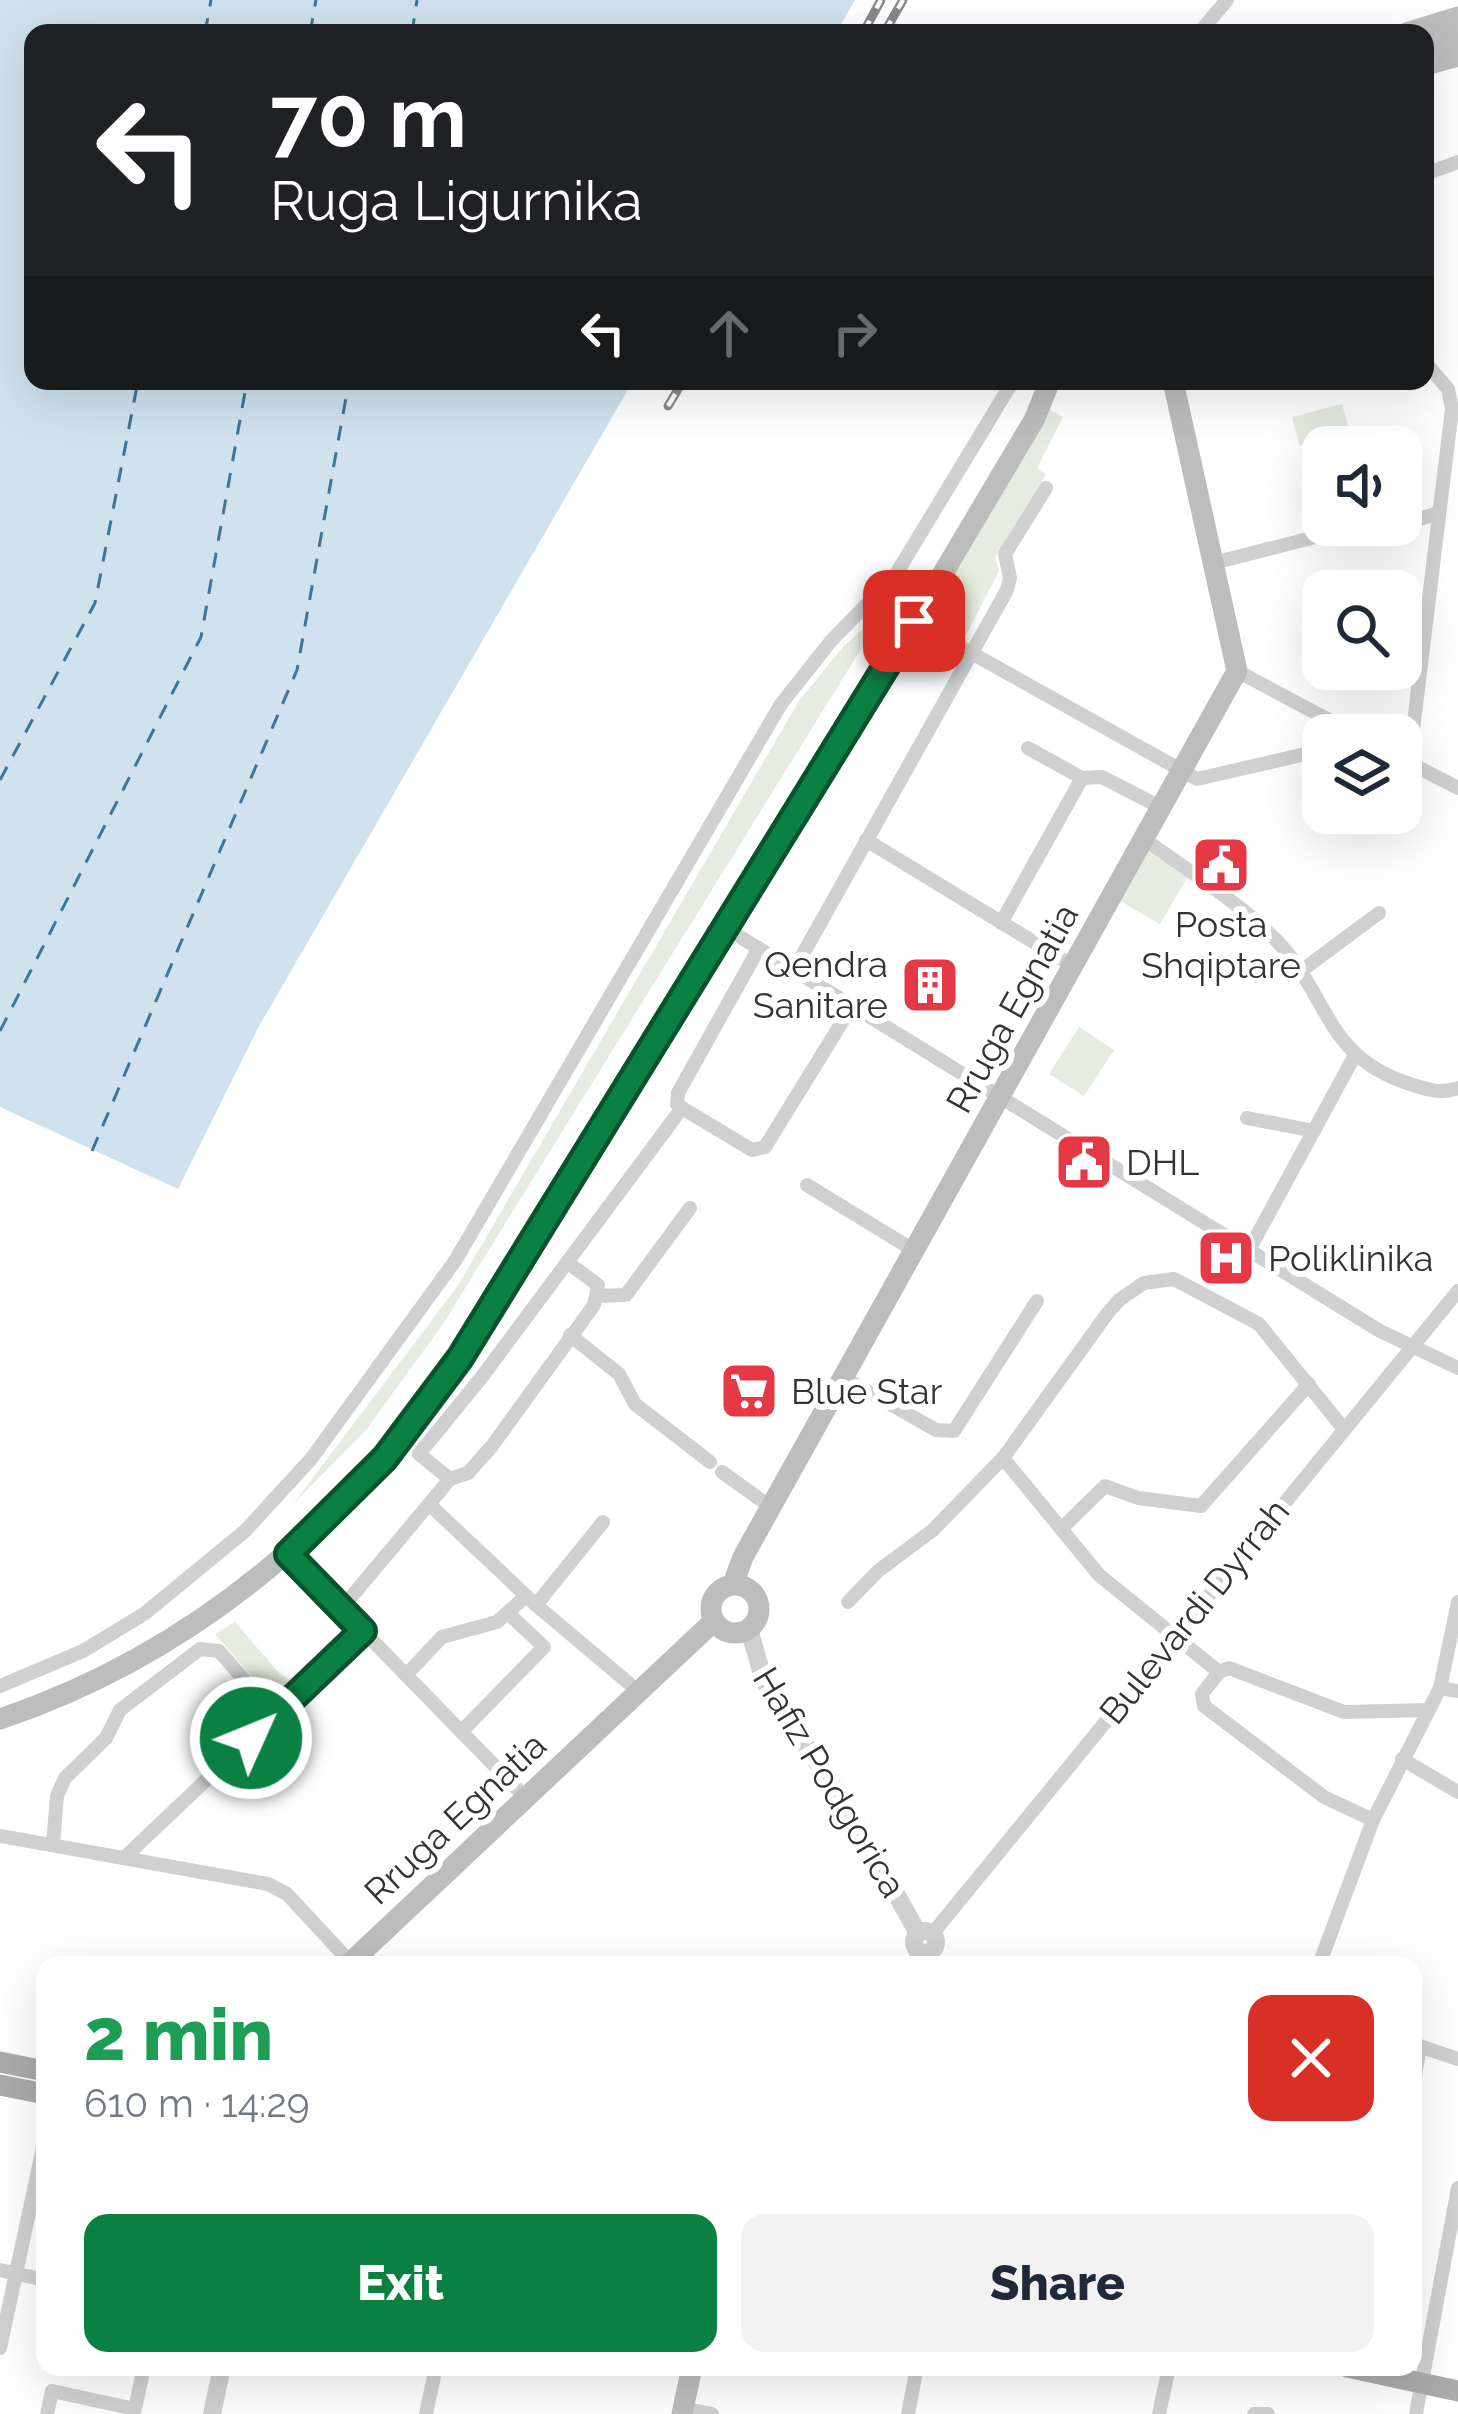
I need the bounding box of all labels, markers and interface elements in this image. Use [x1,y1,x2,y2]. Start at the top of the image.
text: 70 m [270,68,467,167]
icon: left [72,72,228,228]
text: Ruga Ligurnika [270,169,642,233]
icon: left [570,300,636,366]
icon: ahead [696,300,762,366]
icon: right [822,300,888,366]
map controls [1302,426,1422,834]
button: sound [1302,426,1422,546]
pin [863,570,965,672]
button: search [1302,570,1422,690]
icon: arrive [881,588,947,654]
button: layers [1302,714,1422,834]
public building icon: Posta Shqiptare [1190,834,1252,896]
street label: Rruga Egnatia [937,896,1087,1120]
place label: Posta Shqiptare [1141,903,1301,986]
place label: Qendra Sanitare [753,943,888,1026]
building icon: Qendra Sanitare [899,954,961,1016]
public building icon: DHL [1053,1131,1115,1193]
place label: DHL [1126,1141,1199,1183]
hospital icon: Poliklinika [1195,1227,1257,1289]
place label: Poliklinika [1268,1237,1433,1279]
supermarket icon: Blue Star [718,1360,780,1422]
place label: Blue Star [791,1370,943,1412]
street label: Bulevardi Dyrrah [1091,1490,1297,1732]
street label: Hafiz Podgorica [745,1660,915,1904]
position arrow [188,1675,314,1801]
street label: Rruga Egnatia [356,1724,554,1912]
text: 2 min [84,1992,273,2077]
button: close [1248,1995,1374,2121]
text: 610 m · 14:29 [84,2080,310,2126]
button: Exit [84,2214,717,2352]
button: Share [741,2214,1374,2352]

